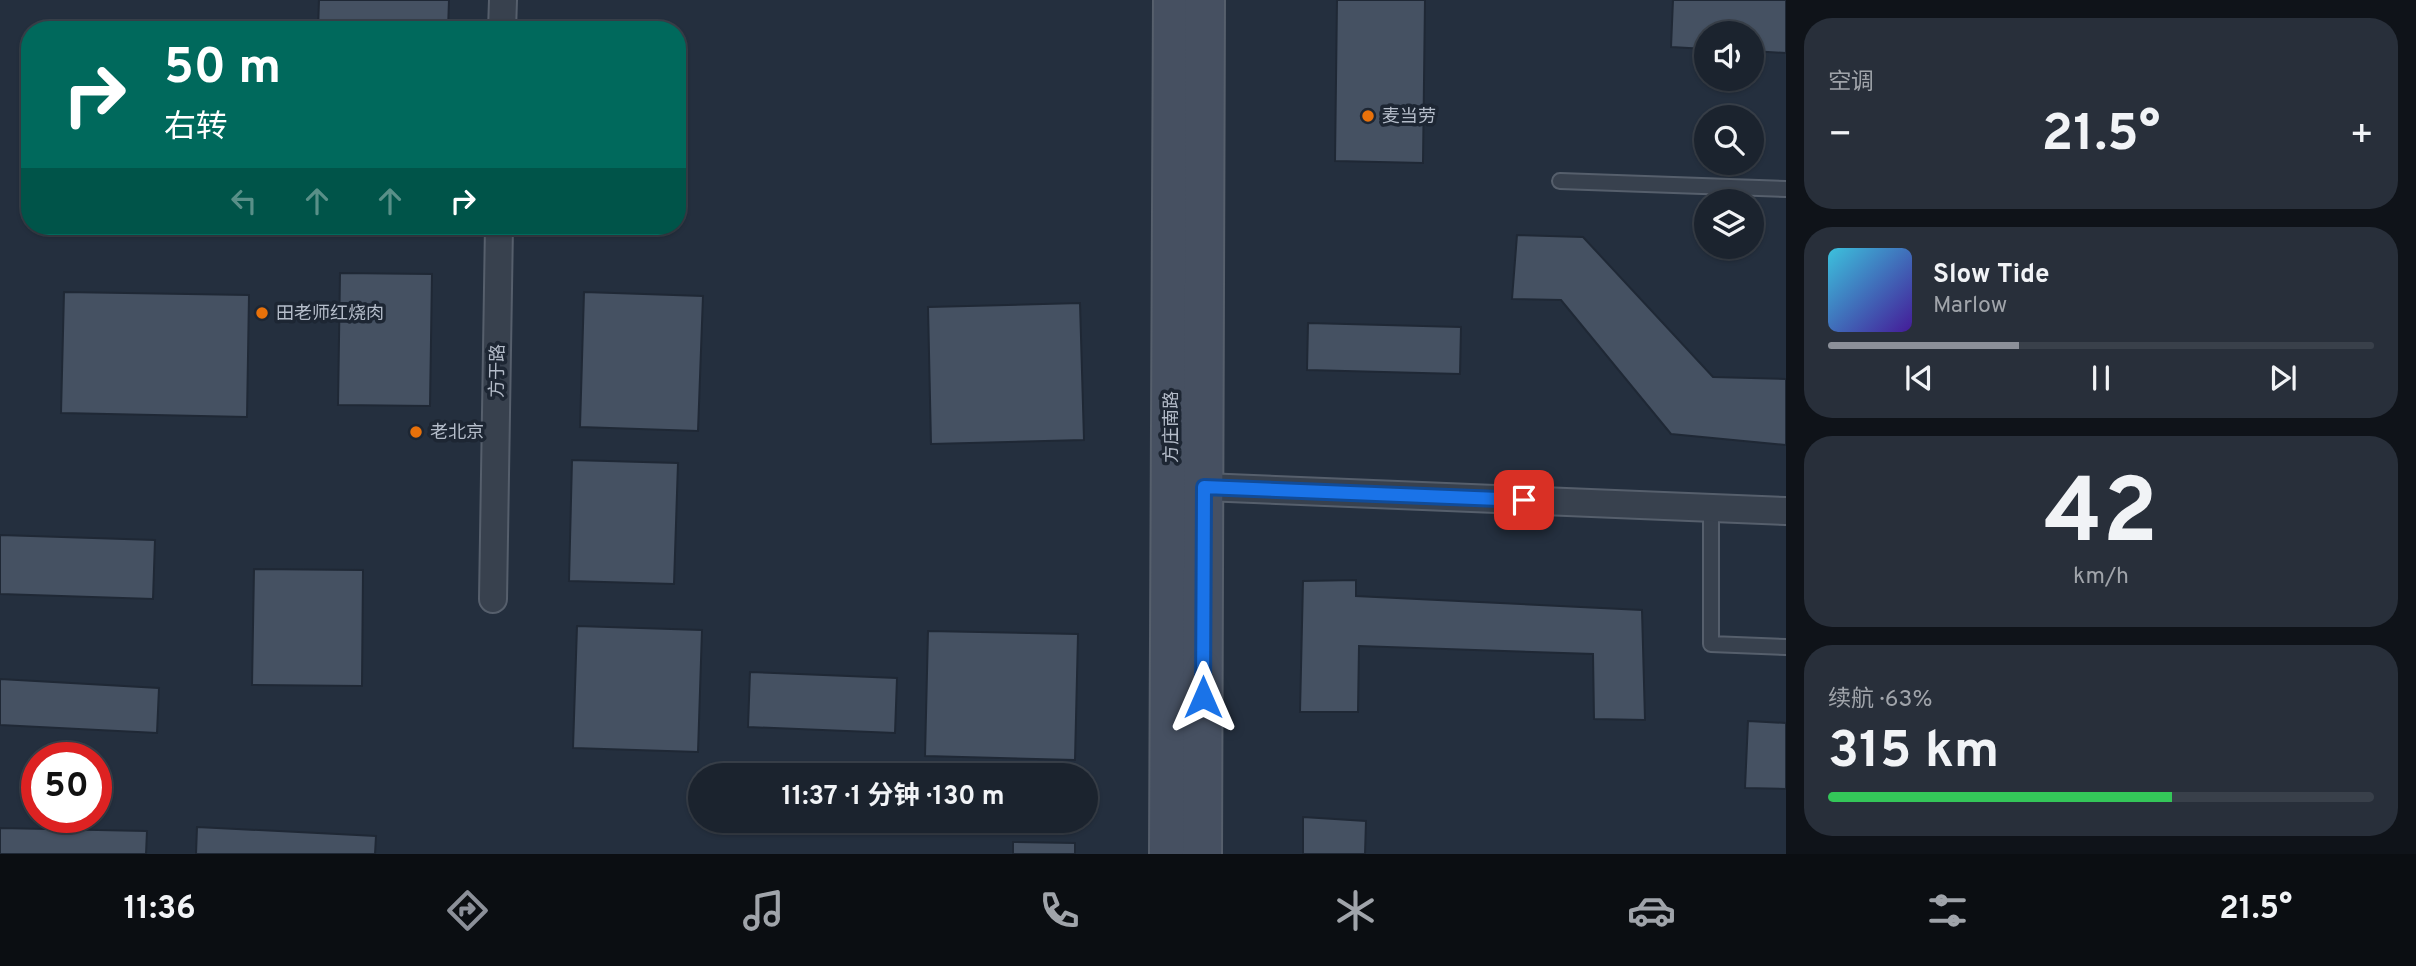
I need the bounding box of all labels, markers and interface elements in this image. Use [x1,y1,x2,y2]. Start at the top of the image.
map controls [1694,21,1764,259]
button: sound [1694,21,1764,91]
text: 50 m [164,39,281,101]
icon: right [49,49,140,140]
text: 空调 [1828,69,1874,98]
text: 21.5° [2042,103,2160,169]
button: search [1694,105,1764,175]
place label: 麦当劳 [1382,106,1436,129]
marker: 麦当劳 [1360,108,1376,124]
text: 右转 [164,109,228,149]
text: − [1828,112,1853,161]
text: + [2349,112,2374,161]
icon: left [225,182,263,220]
icon: ahead [298,182,336,220]
icon: ahead [371,182,409,220]
icon: right [444,182,482,220]
button: layers [1694,189,1764,259]
text: Slow Tide [1933,259,2050,292]
text: Marlow [1933,292,2007,321]
place label: 田老师红烧肉 [276,303,384,326]
marker: 田老师红烧肉 [254,305,270,321]
street label: 方于路 [487,344,510,398]
icon: previous [1900,359,1938,397]
icon: pause [2082,359,2120,397]
icon: next [2264,359,2302,397]
street label: 方庄南路 [1161,391,1184,463]
place label: 老北京 [430,422,484,445]
marker: 老北京 [408,424,424,440]
text: 42 [2044,460,2158,575]
pin [1494,470,1554,530]
icon: arrive [1505,481,1543,519]
text: km/h [2073,563,2129,592]
position arrow [1166,660,1240,734]
text: 续航 · 63% [1828,686,1932,715]
text: 315 km [1828,720,1999,786]
speed limit sign: 50 [21,742,112,833]
text: 11:37 · 1 分钟 · 130 m [781,781,1005,814]
icon: directions [443,886,492,935]
icon: music [739,886,788,935]
icon: phone [1035,886,1084,935]
icon: climate [1331,886,1380,935]
icon: car [1627,886,1676,935]
icon: filters [1923,886,1972,935]
text: 11:36 [124,890,196,930]
text: 21.5° [2219,890,2292,930]

